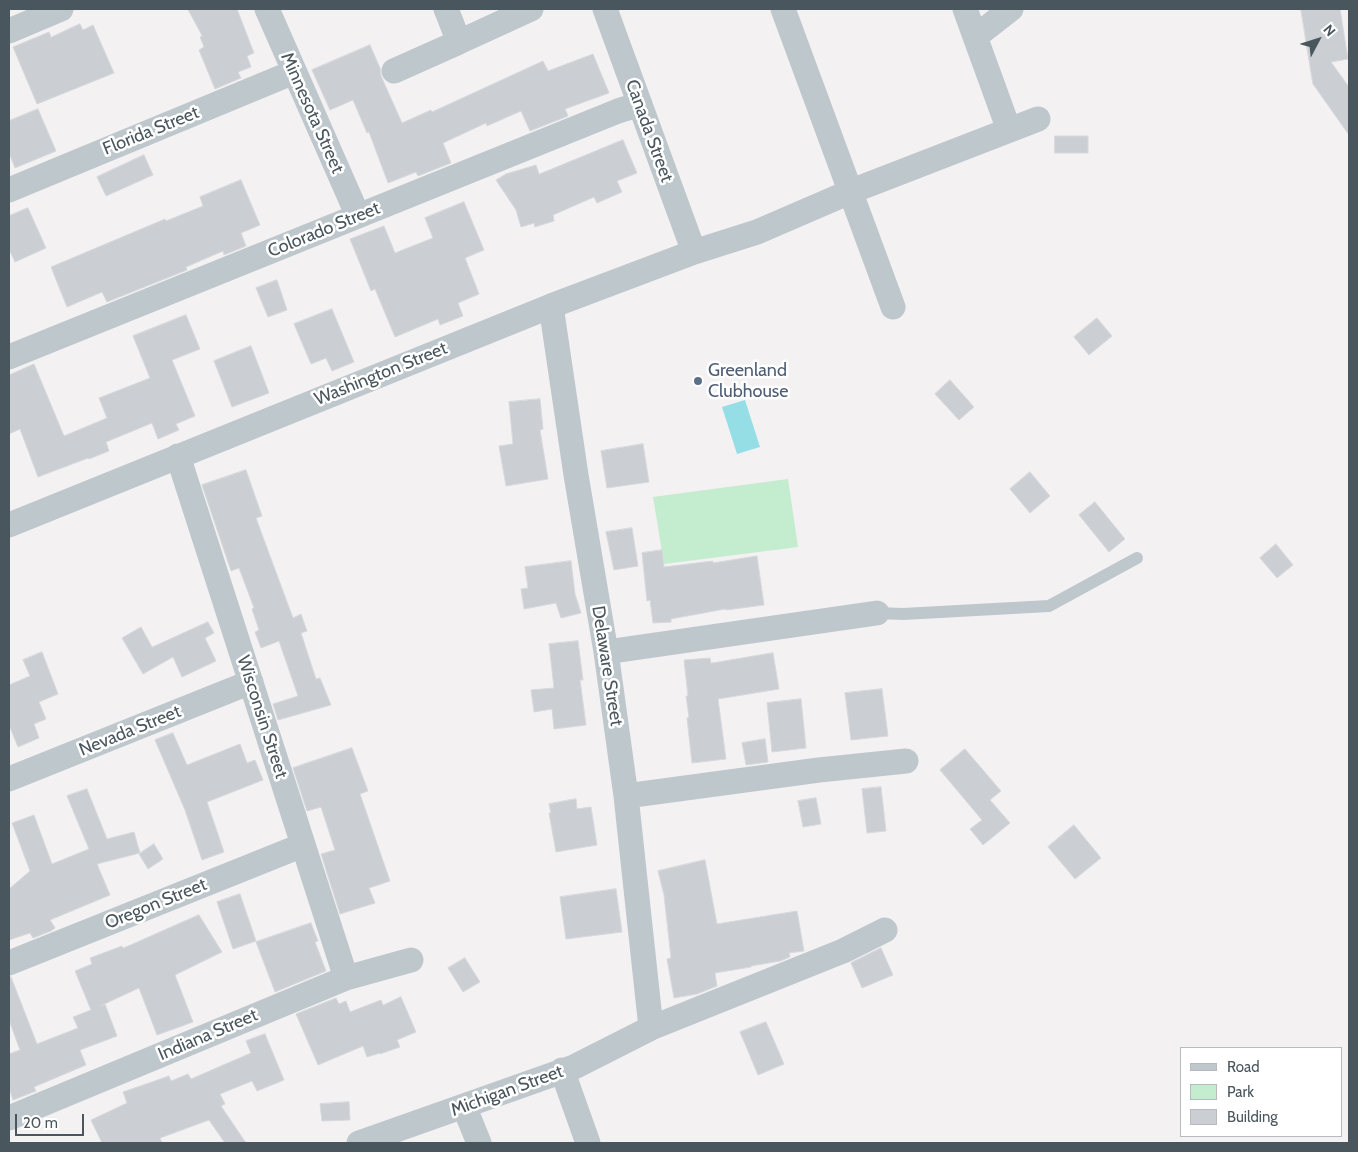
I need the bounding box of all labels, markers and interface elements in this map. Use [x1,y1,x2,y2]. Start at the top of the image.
north arrow [1293,15,1343,65]
text: N [1319,21,1340,40]
street label: Minnesota Street [276,49,348,177]
street label: Canada Street [620,77,678,185]
street label: Florida Street [100,102,202,160]
street label: Colorado Street [265,198,383,262]
street label: Washington Street [311,338,451,410]
place label: Greenland Clubhouse [708,360,789,402]
marker: Greenland Clubhouse [692,375,704,387]
street label: Delaware Street [587,604,627,728]
street label: Wisconsin Street [232,653,292,781]
street label: Nevada Street [76,701,184,761]
street label: Oregon Street [102,874,210,934]
street label: Indiana Street [155,1004,261,1066]
legend [1180,1047,1343,1137]
text: Road [1227,1058,1260,1076]
street label: Michigan Street [448,1061,566,1121]
text: Park [1227,1083,1254,1101]
scale bar [18,1104,86,1136]
text: Building [1227,1108,1278,1126]
text: 20 m [23,1114,58,1132]

